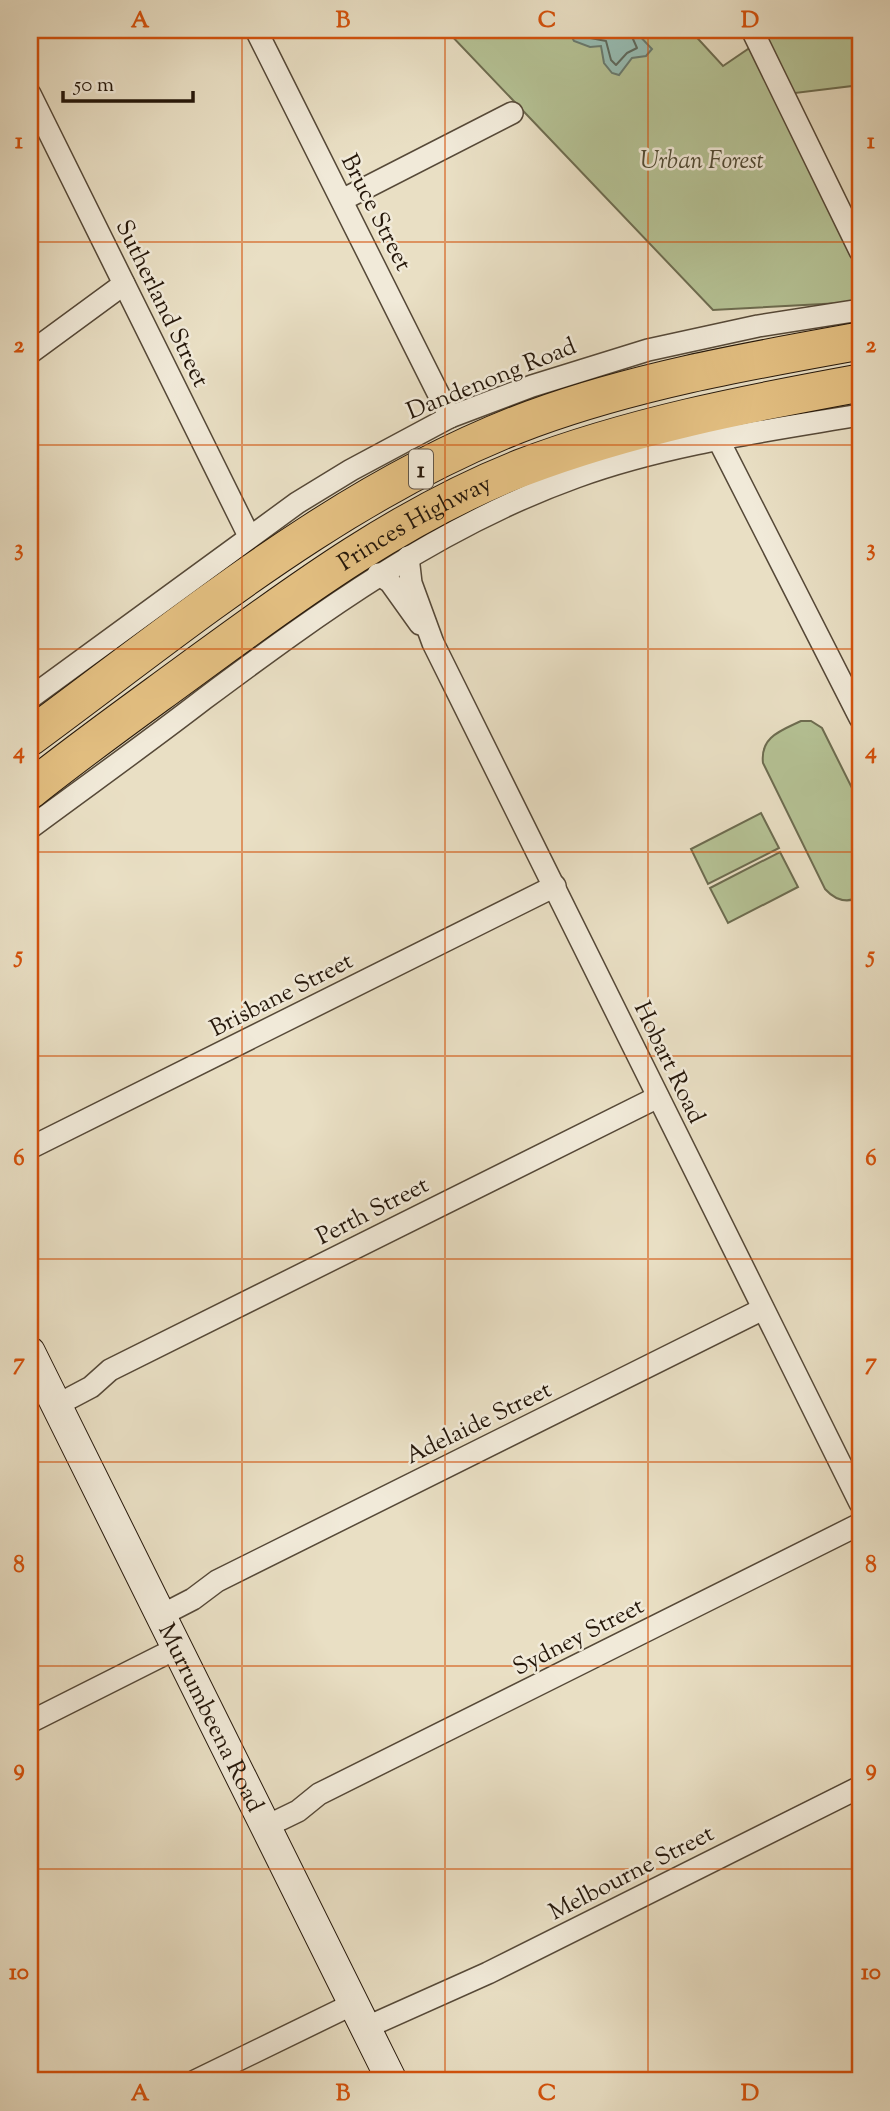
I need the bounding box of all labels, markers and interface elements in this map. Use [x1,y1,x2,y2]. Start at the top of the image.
text: A [131,5,150,38]
text: B [336,5,351,38]
text: C [538,5,556,38]
text: D [741,5,759,38]
scale bar [63,60,192,104]
text: 50 m [73,71,114,101]
text: 1 [15,126,23,159]
text: 1 [867,126,875,159]
park label: Urban Forest [640,145,764,179]
street label: Bruce Street [331,149,419,277]
street label: Sutherland Street [106,214,217,393]
text: 2 [14,330,25,363]
street label: Dandenong Road [402,330,582,429]
text: 2 [866,330,877,363]
road number: 1 [409,449,433,489]
street label: Princes Highway [332,468,497,580]
text: 3 [14,533,24,566]
text: 3 [866,533,876,566]
text: 4 [12,736,25,769]
text: 4 [864,736,877,769]
text: 5 [13,940,23,973]
text: 5 [865,940,875,973]
street label: Brisbane Street [204,945,359,1046]
street label: Hobart Road [624,996,713,1130]
text: 6 [13,1143,25,1176]
text: 6 [865,1143,877,1176]
street label: Perth Street [311,1169,435,1255]
text: 7 [13,1347,25,1380]
text: 7 [865,1347,877,1380]
street label: Adelaide Street [400,1374,558,1474]
text: 8 [13,1550,25,1583]
text: 8 [865,1550,877,1583]
street label: Sydney Street [507,1590,650,1685]
street label: Murrumbeena Road [148,1618,271,1819]
text: 9 [13,1753,25,1786]
text: 9 [865,1753,877,1786]
street label: Melbourne Street [544,1818,720,1930]
text: 10 [9,1957,29,1990]
text: 10 [861,1957,881,1990]
text: A [131,2078,150,2111]
text: B [336,2078,351,2111]
text: C [538,2078,556,2111]
text: D [741,2078,759,2111]

